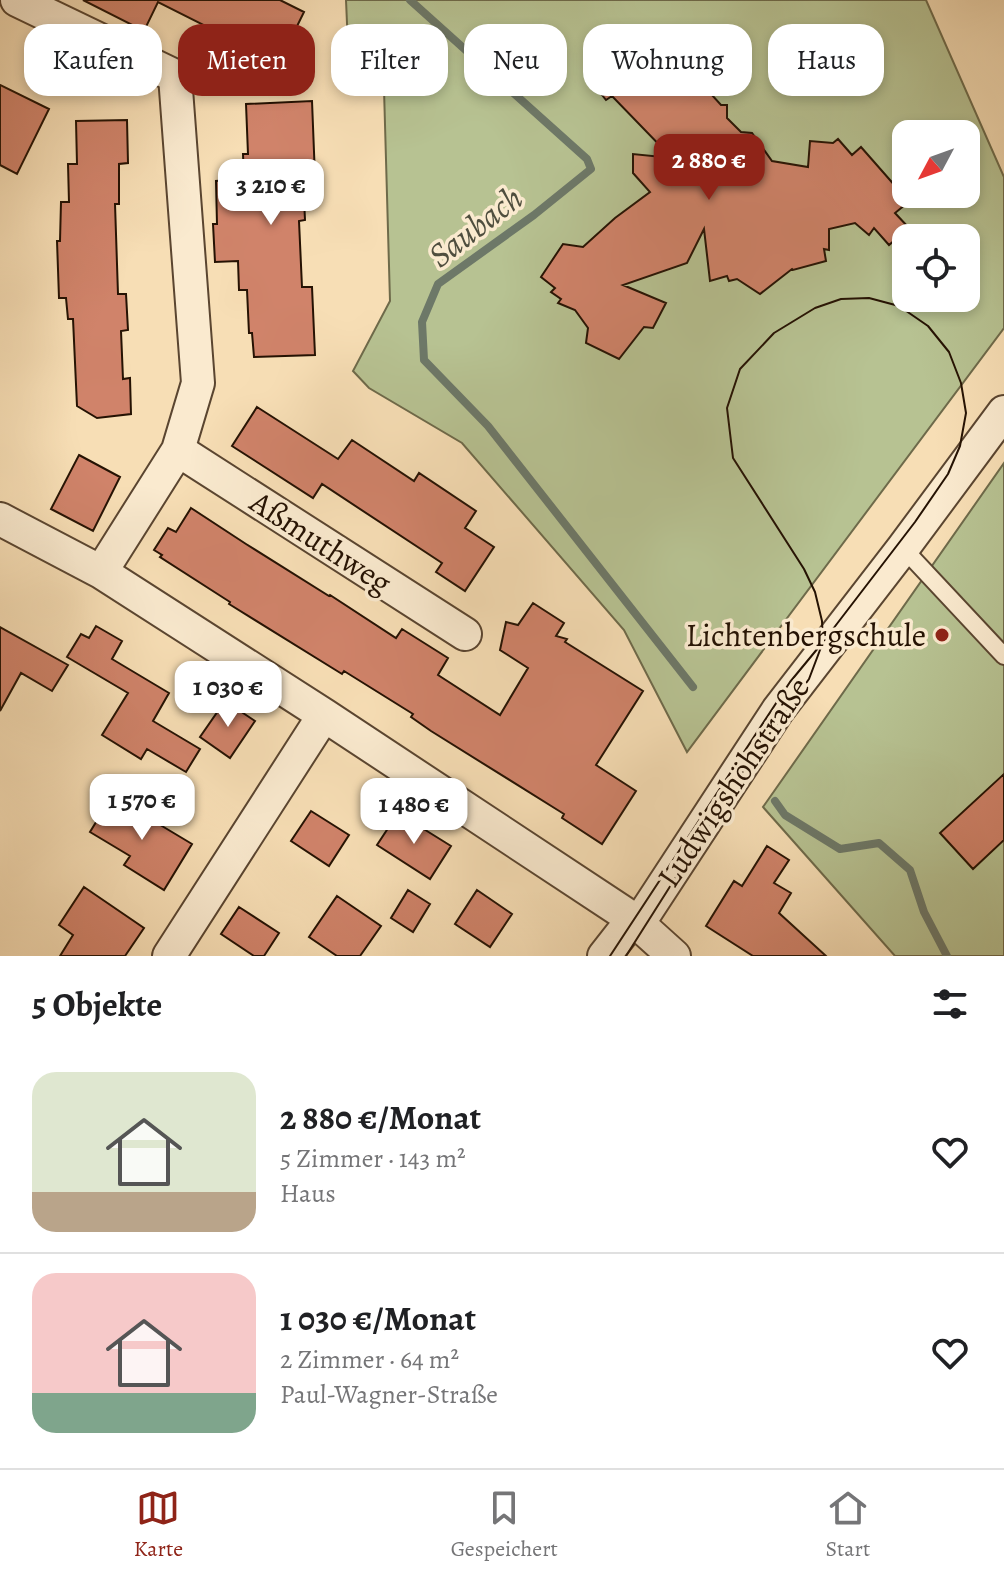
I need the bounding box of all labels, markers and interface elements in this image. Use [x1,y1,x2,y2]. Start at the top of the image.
chip: Kaufen [24,24,162,96]
chip: Mieten [178,24,315,96]
chip: Filter [331,24,448,96]
chip: Neu [464,24,567,96]
chip: Wohnung [583,24,752,96]
chip: Haus [768,24,884,96]
north arrow [892,120,980,208]
map controls [892,120,980,312]
pin: 2 880 € [635,134,783,202]
text: 2 880 € [672,142,746,177]
pin: 3 210 € [197,159,345,227]
text: 3 210 € [236,167,306,202]
water label: Saubach [418,175,532,278]
button: locate [892,224,980,312]
street label: Aßmuthweg [241,479,400,604]
place label: Lichtenbergschule [686,613,926,657]
marker: Lichtenbergschule [933,626,951,644]
pin: 1 030 € [154,661,302,729]
street label: Ludwigshöhstraße [646,668,820,896]
text: 1 030 € [193,669,263,704]
pin: 1 570 € [68,774,216,842]
pin: 1 480 € [340,778,488,846]
text: 1 570 € [108,782,176,817]
text: 1 480 € [378,786,450,821]
text: 5 Objekte [32,981,162,1028]
icon: filters [928,982,972,1026]
text: 2 880 €/Monat [280,1094,481,1141]
icon: home [96,1104,192,1200]
icon: heart [928,1130,972,1174]
text: 5 Zimmer · 143 m² [280,1141,466,1176]
text: Haus [280,1176,336,1211]
text: 1 030 €/Monat [280,1295,476,1342]
icon: home [96,1305,192,1401]
icon: heart [928,1331,972,1375]
text: 2 Zimmer · 64 m² [280,1342,459,1377]
text: Paul-Wagner-Straße [280,1377,498,1412]
tab: Karte [134,1486,183,1564]
tab: Gespeichert [451,1486,558,1564]
tab: Start [825,1486,870,1564]

